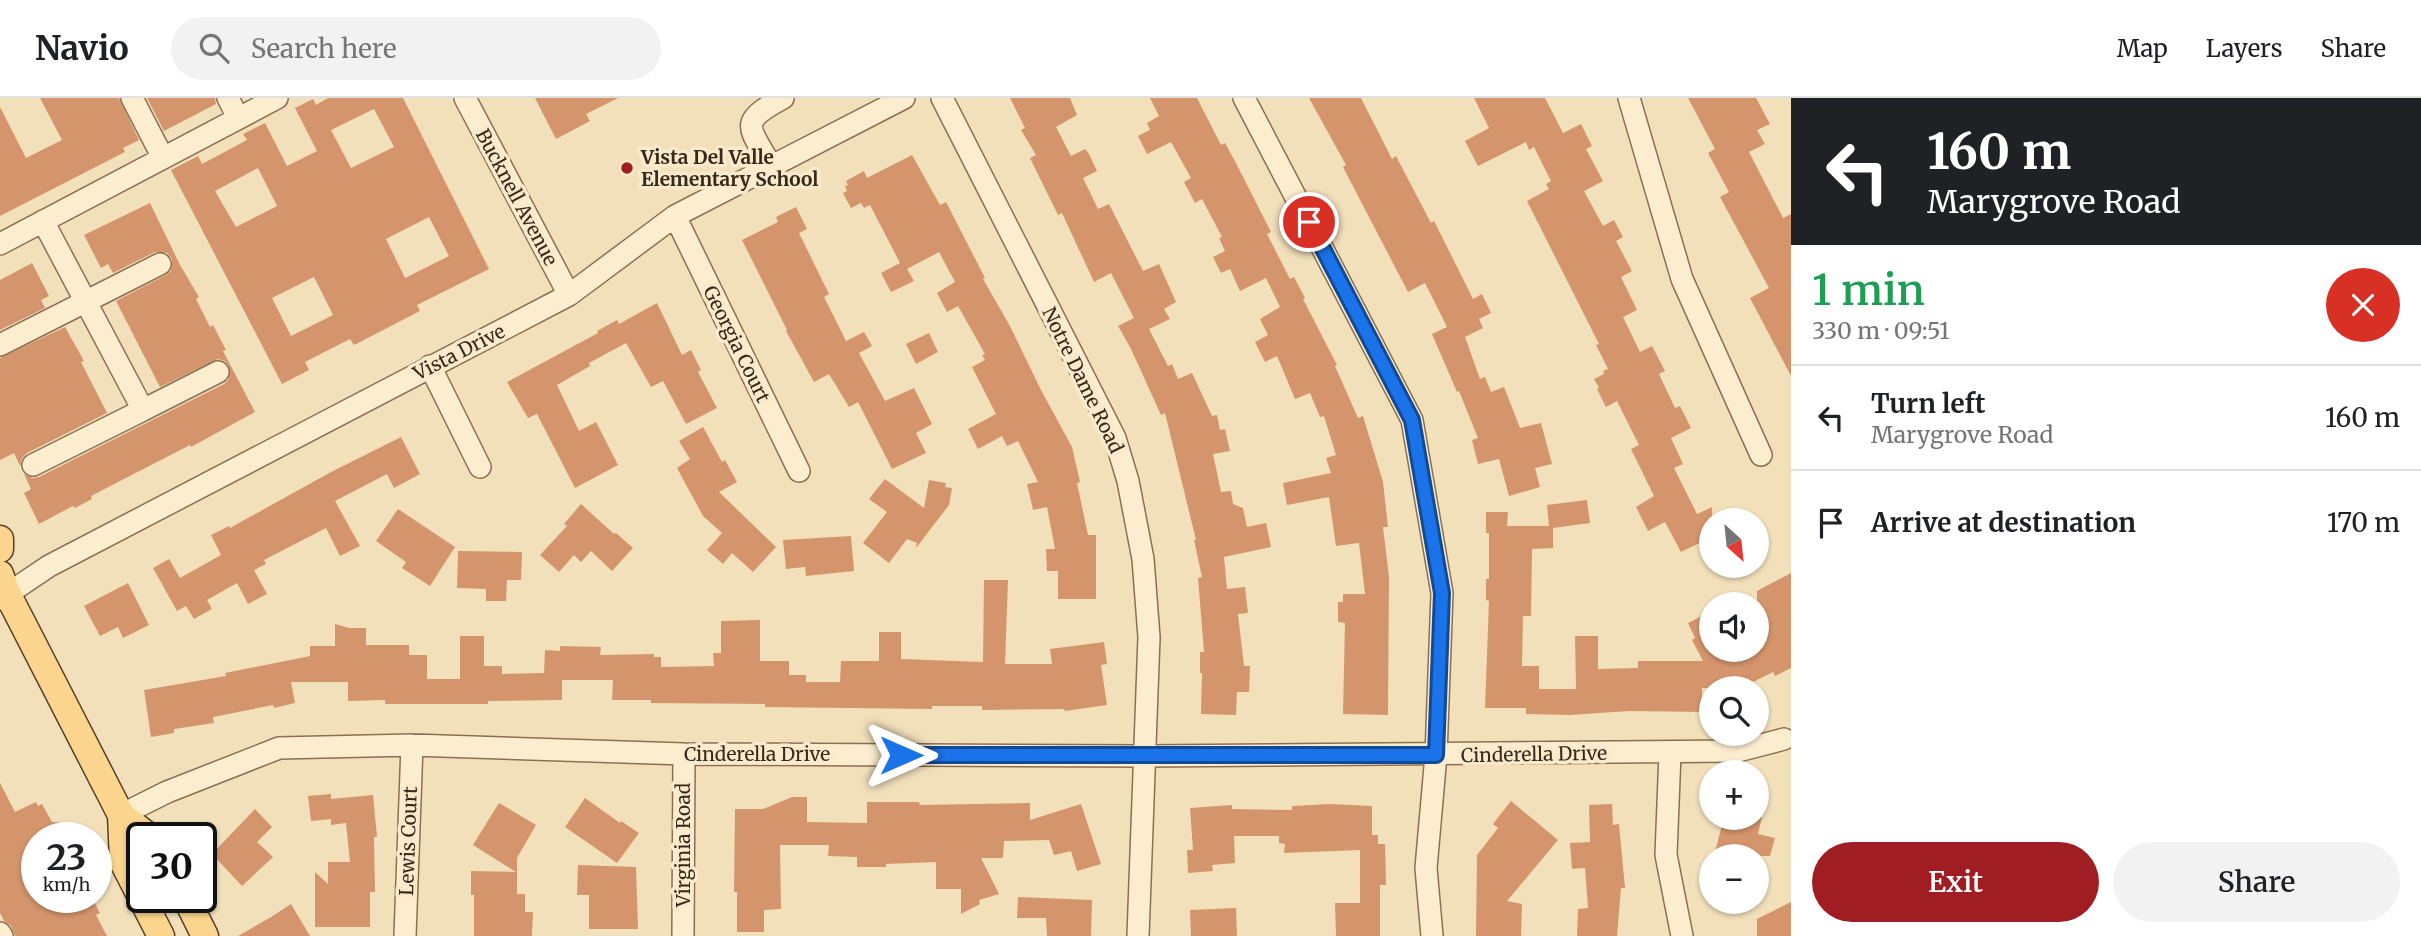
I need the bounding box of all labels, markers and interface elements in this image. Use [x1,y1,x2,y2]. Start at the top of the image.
search box [171,17,661,80]
text: Navio [35,28,129,69]
icon: search [195,29,233,67]
text: Search here [251,32,396,65]
text: Map [2117,33,2168,64]
text: Layers [2206,33,2282,64]
text: Share [2320,33,2386,64]
text: 160 m [1927,121,2071,182]
street label: Bucknell Avenue [471,125,563,270]
icon: left [1812,126,1903,217]
place label: Vista Del Valle Elementary School [640,145,818,191]
marker: Vista Del Valle Elementary School [619,160,635,176]
text: Marygrove Road [1927,182,2181,222]
pin [1279,192,1339,252]
icon: arrive [1290,203,1328,241]
text: 1 min [1812,264,1925,316]
button: close [2326,268,2400,342]
street label: Georgia Court [698,282,776,407]
street label: Notre Dame Road [1037,303,1129,457]
text: 330 m · 09:51 [1812,316,1950,345]
street label: Vista Drive [408,319,509,386]
text: Turn left [1871,387,1985,420]
icon: left [1812,399,1850,437]
text: 160 m [2325,401,2400,434]
text: Marygrove Road [1871,420,2053,449]
icon: arrive [1812,504,1850,542]
text: Arrive at destination [1871,506,2136,539]
text: 170 m [2327,506,2400,539]
north arrow [1699,508,1769,578]
map controls [1699,508,1769,914]
button: sound [1699,592,1769,662]
button: search [1699,676,1769,746]
position arrow [864,718,938,792]
street label: Cinderella Drive [1461,741,1607,767]
street label: Cinderella Drive [684,742,830,766]
button: + [1699,760,1769,830]
street label: Virginia Road [671,783,695,908]
street label: Lewis Court [394,785,422,896]
speed limit sign: 30 [126,822,217,913]
text: 23 [47,836,86,880]
button: Exit [1812,842,2099,922]
button: Share [2113,842,2400,922]
button: − [1699,844,1769,914]
text: km/h [43,873,90,896]

